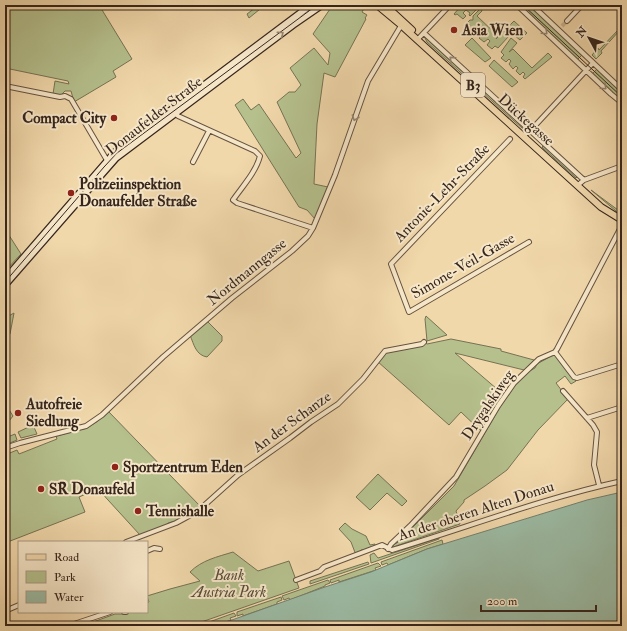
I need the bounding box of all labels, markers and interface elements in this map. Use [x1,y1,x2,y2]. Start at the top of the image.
north arrow [569,18,609,58]
place label: Asia Wien [461,21,523,40]
text: N [573,23,591,41]
marker: Asia Wien [449,25,459,35]
one-way arrow [540,27,548,35]
one-way arrow [276,32,283,39]
one-way arrow [450,57,457,64]
street label: Donaufelder Straße [102,72,206,160]
road number: B3 [461,73,485,97]
one-way arrow [599,82,607,90]
street label: Dückegasse [494,90,558,150]
place label: Compact City [22,109,107,129]
marker: Compact City [109,113,119,123]
one-way arrow [352,114,360,121]
street label: Antonie-Lehr-Straße [389,140,494,247]
place label: Polizeiinspektion Donaufelder Straße [79,175,197,211]
marker: Polizeiinspektion Donaufelder Straße [66,188,76,198]
street label: Simone-Veil-Gasse [408,229,518,303]
street label: Nordmanngasse [203,234,291,310]
street label: Drygalskiweg [458,366,519,444]
street label: An der Schanze [248,387,335,457]
place label: Autofreie Siedlung [25,395,83,432]
marker: Autofreie Siedlung [13,408,23,418]
place label: Sportzentrum Eden [123,458,243,478]
marker: Sportzentrum Eden [110,462,120,472]
street label: An der oberen Alten Donau [395,477,557,545]
place label: SR Donaufeld [49,480,135,499]
marker: SR Donaufeld [36,484,46,494]
place label: Tennishalle [145,502,215,521]
marker: Tennishalle [133,506,143,516]
legend [18,541,148,613]
text: Road [54,550,79,565]
park label: Bank Austria Park [190,566,266,602]
text: Park [54,570,76,585]
scale bar [481,587,596,613]
text: Water [53,590,84,605]
text: 200 m [487,594,518,609]

